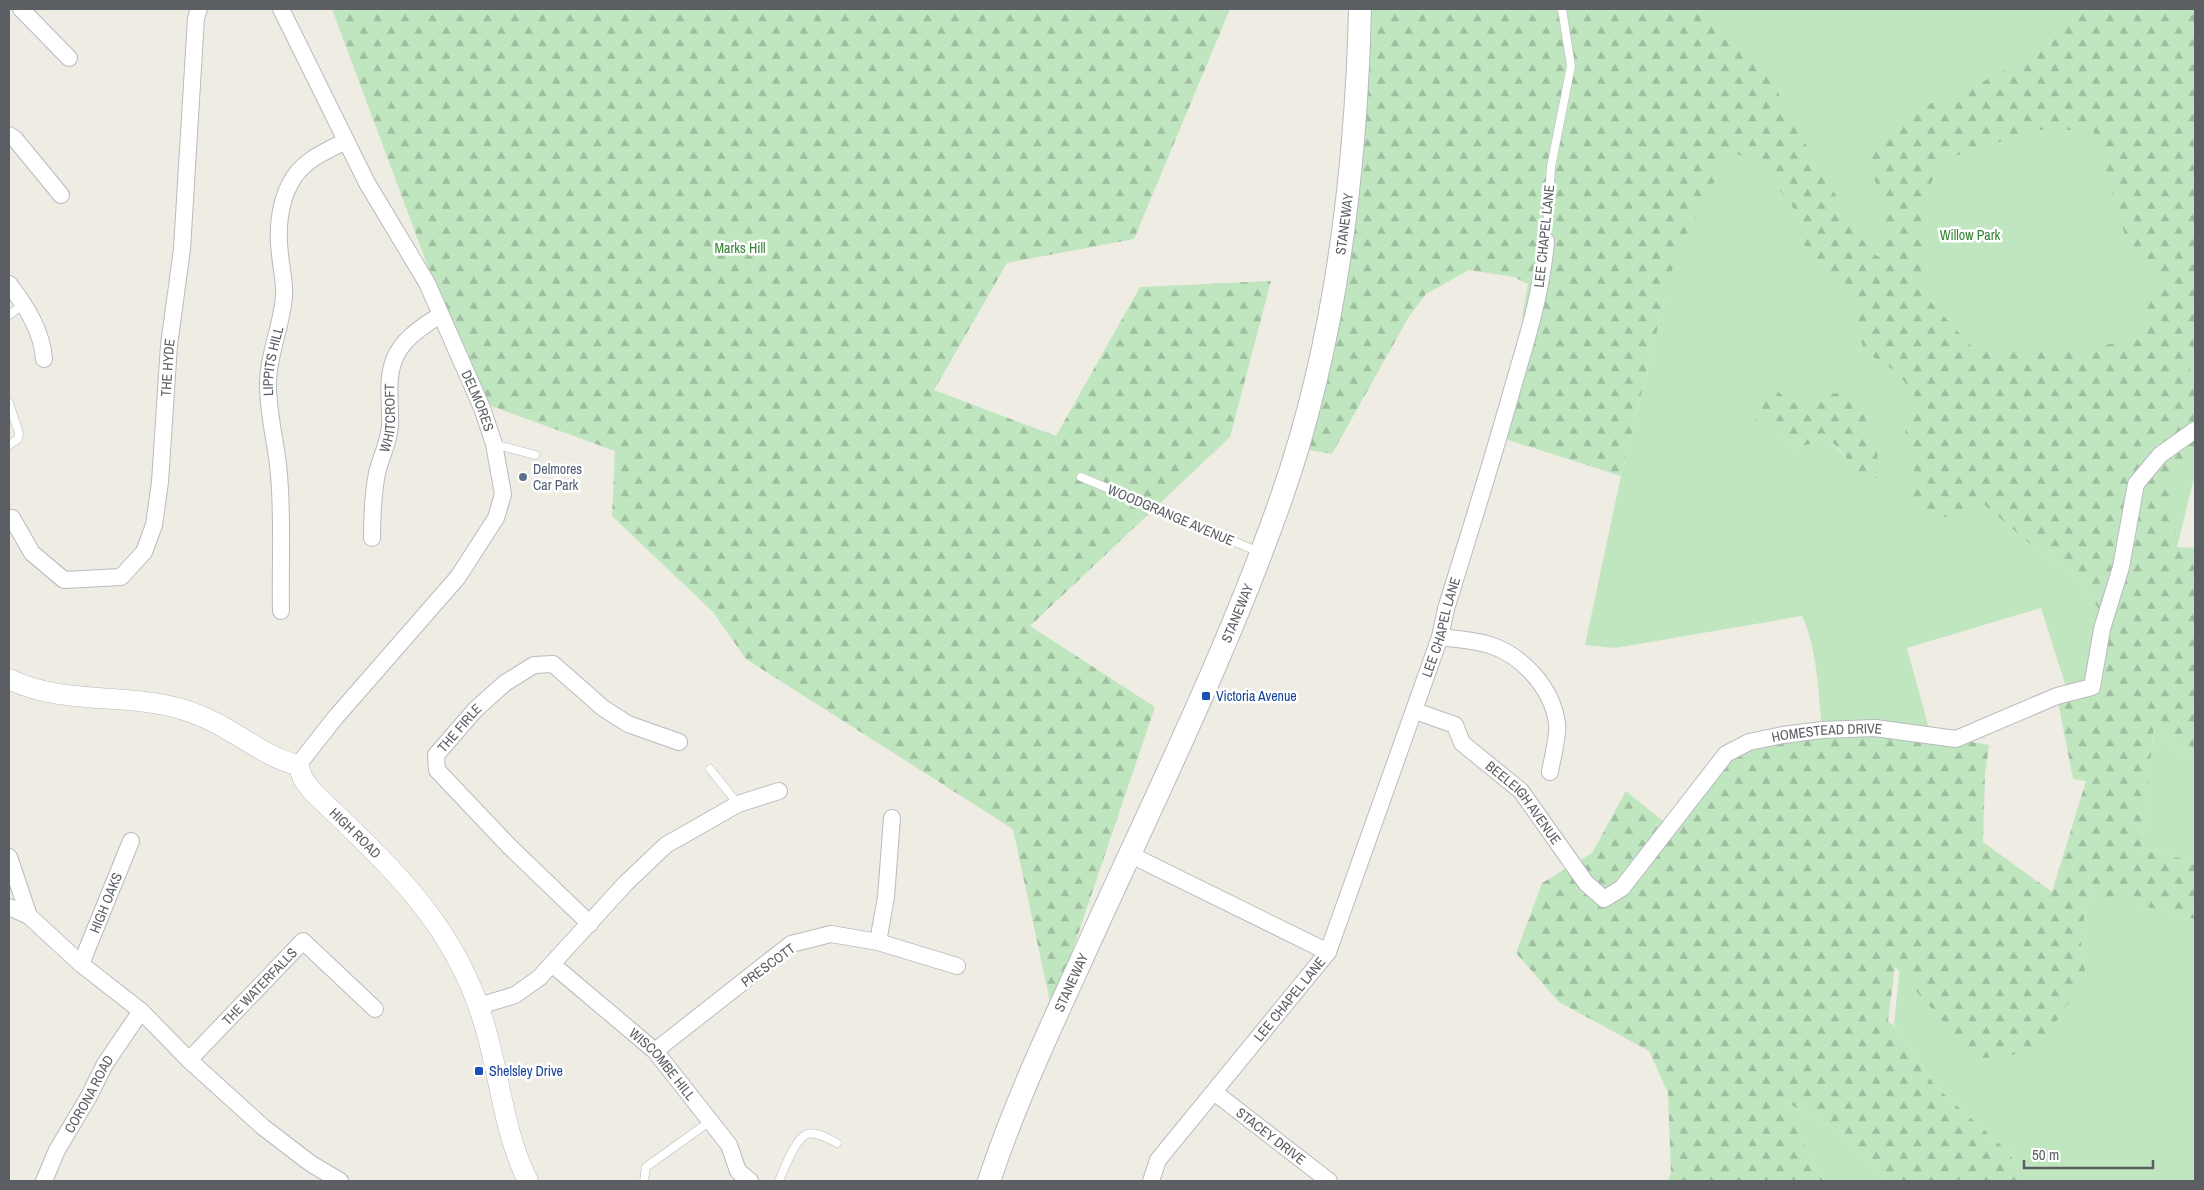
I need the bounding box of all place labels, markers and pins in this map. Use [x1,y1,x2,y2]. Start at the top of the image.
place label: Delmores Car Park [533,460,582,494]
marker: Delmores Car Park [517,471,529,483]
place label: Victoria Avenue [1216,687,1297,705]
marker: Victoria Avenue [1200,690,1212,702]
place label: Shelsley Drive [489,1062,563,1080]
marker: Shelsley Drive [473,1065,485,1077]

